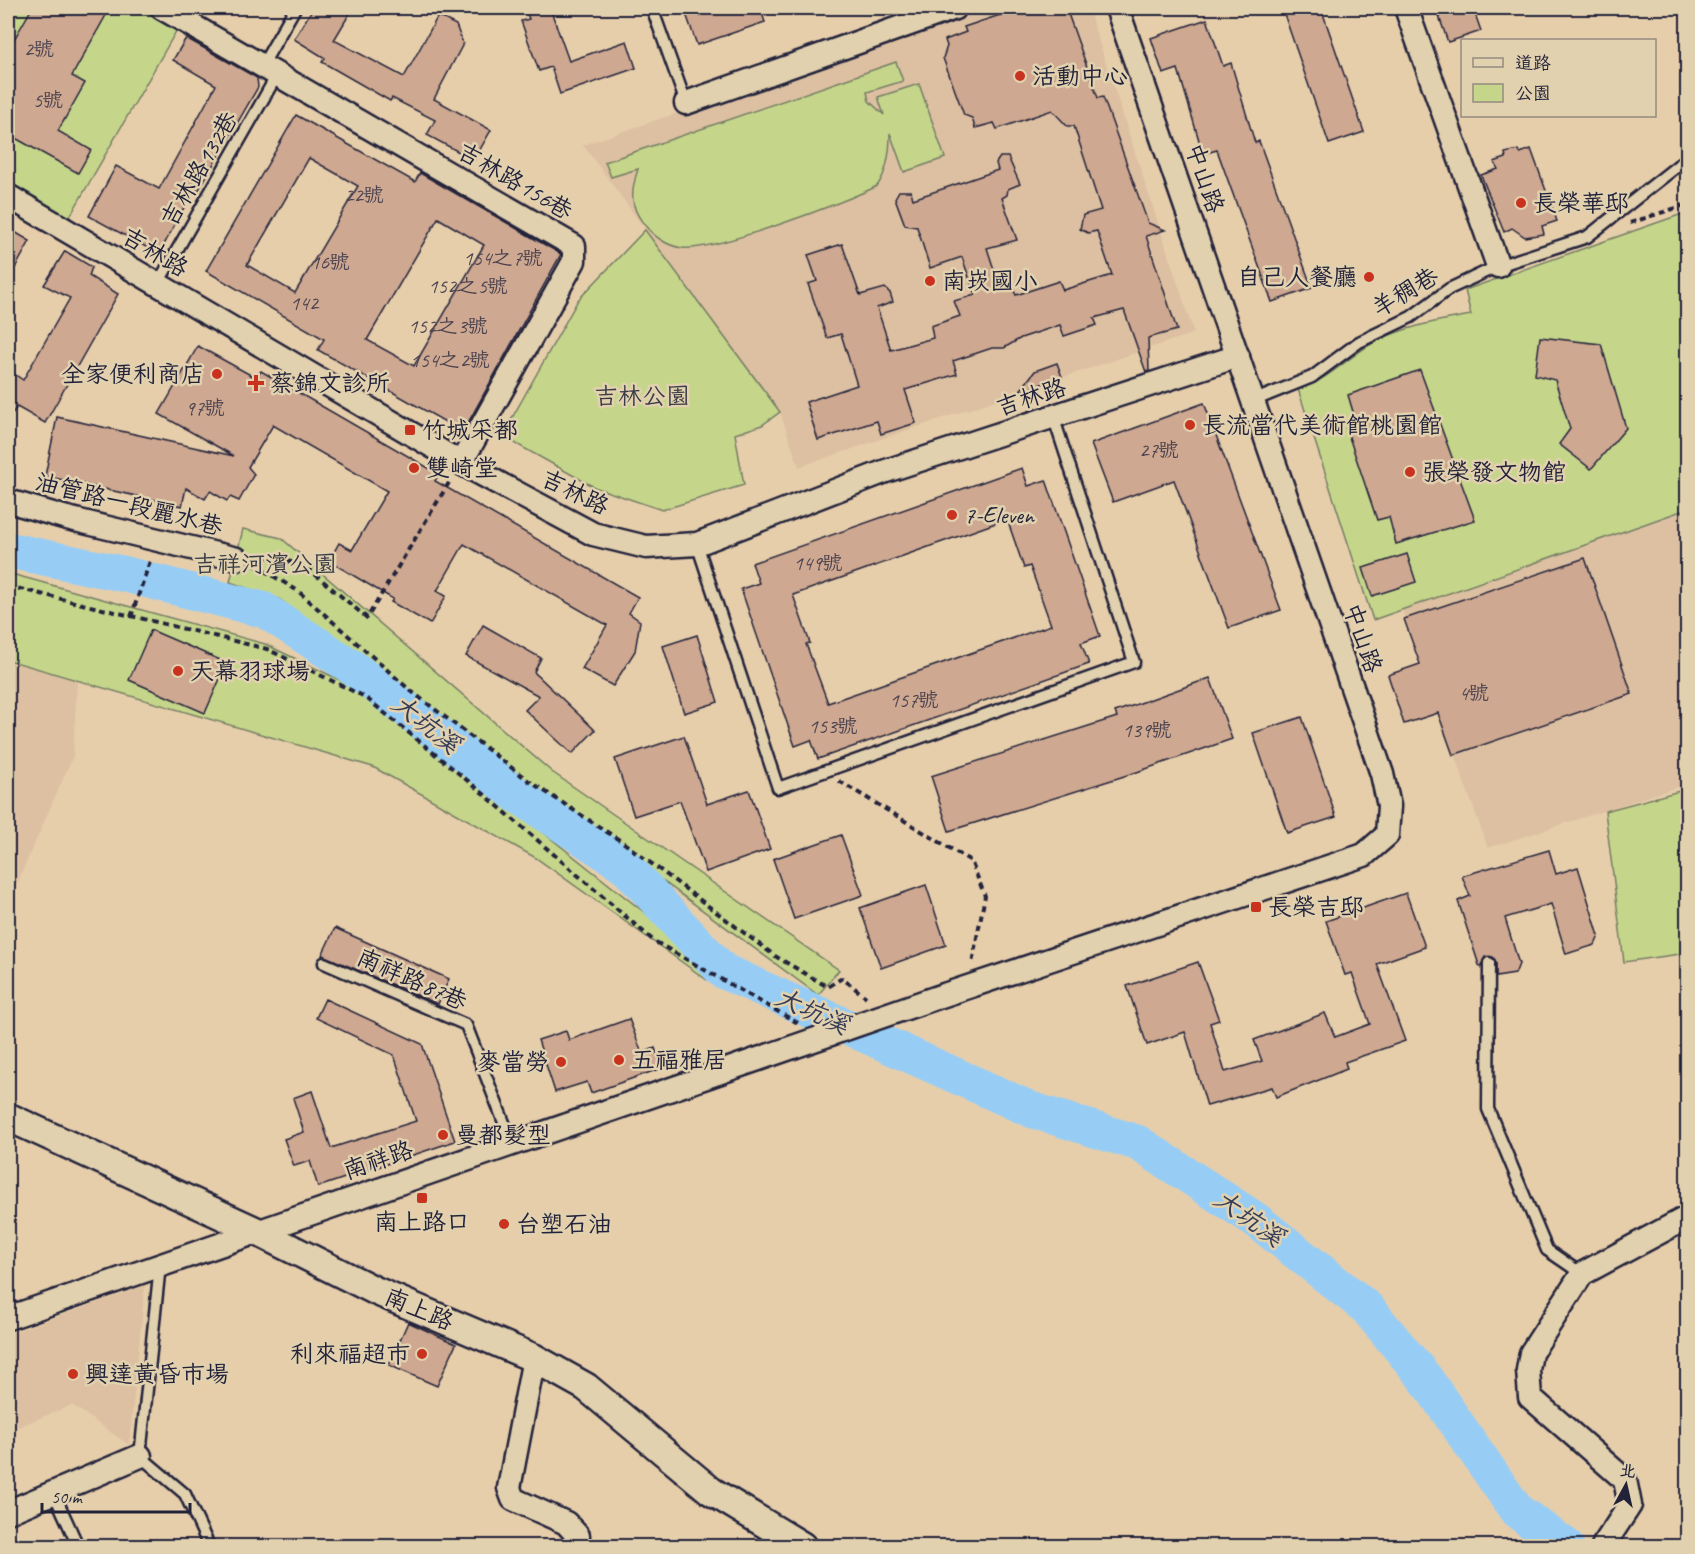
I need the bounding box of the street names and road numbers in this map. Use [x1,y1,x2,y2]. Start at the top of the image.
street label: 吉林路132巷 [154,106,244,232]
street label: 吉林路156巷 [452,136,578,226]
street label: 中山路 [1179,139,1231,217]
street label: 吉林路 [116,221,194,283]
street label: 羊稠巷 [1366,261,1444,323]
street label: 吉林路 [992,372,1070,422]
street label: 吉林路 [536,463,614,521]
street label: 油管路一段麗水巷 [32,466,226,542]
street label: 中山路 [1337,599,1389,677]
street label: 南祥路87巷 [352,941,472,1017]
street label: 南祥路 [339,1134,417,1186]
street label: 南上路 [380,1281,458,1337]

